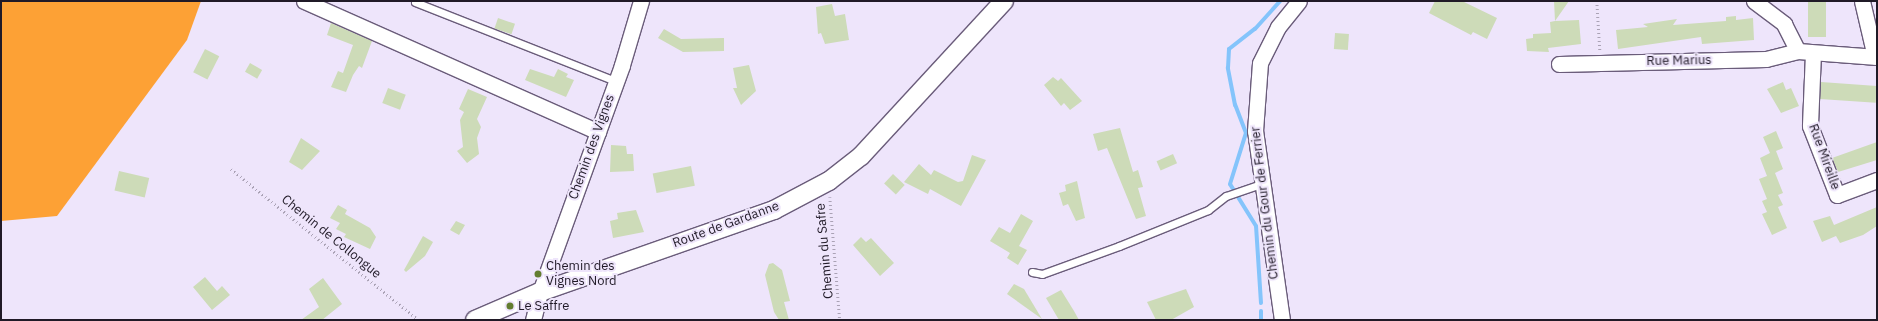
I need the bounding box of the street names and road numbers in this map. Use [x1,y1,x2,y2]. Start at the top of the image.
street label: Rue Marius [1646,53,1712,69]
street label: Chemin des Vignes [566,92,618,202]
street label: Rue Mireille [1805,122,1843,192]
street label: Chemin du Gour de Ferrier [1248,126,1282,280]
street label: Chemin de Collongue [278,192,384,282]
street label: Route de Gardanne [671,198,781,252]
street label: Chemin du Safre [813,202,837,300]

